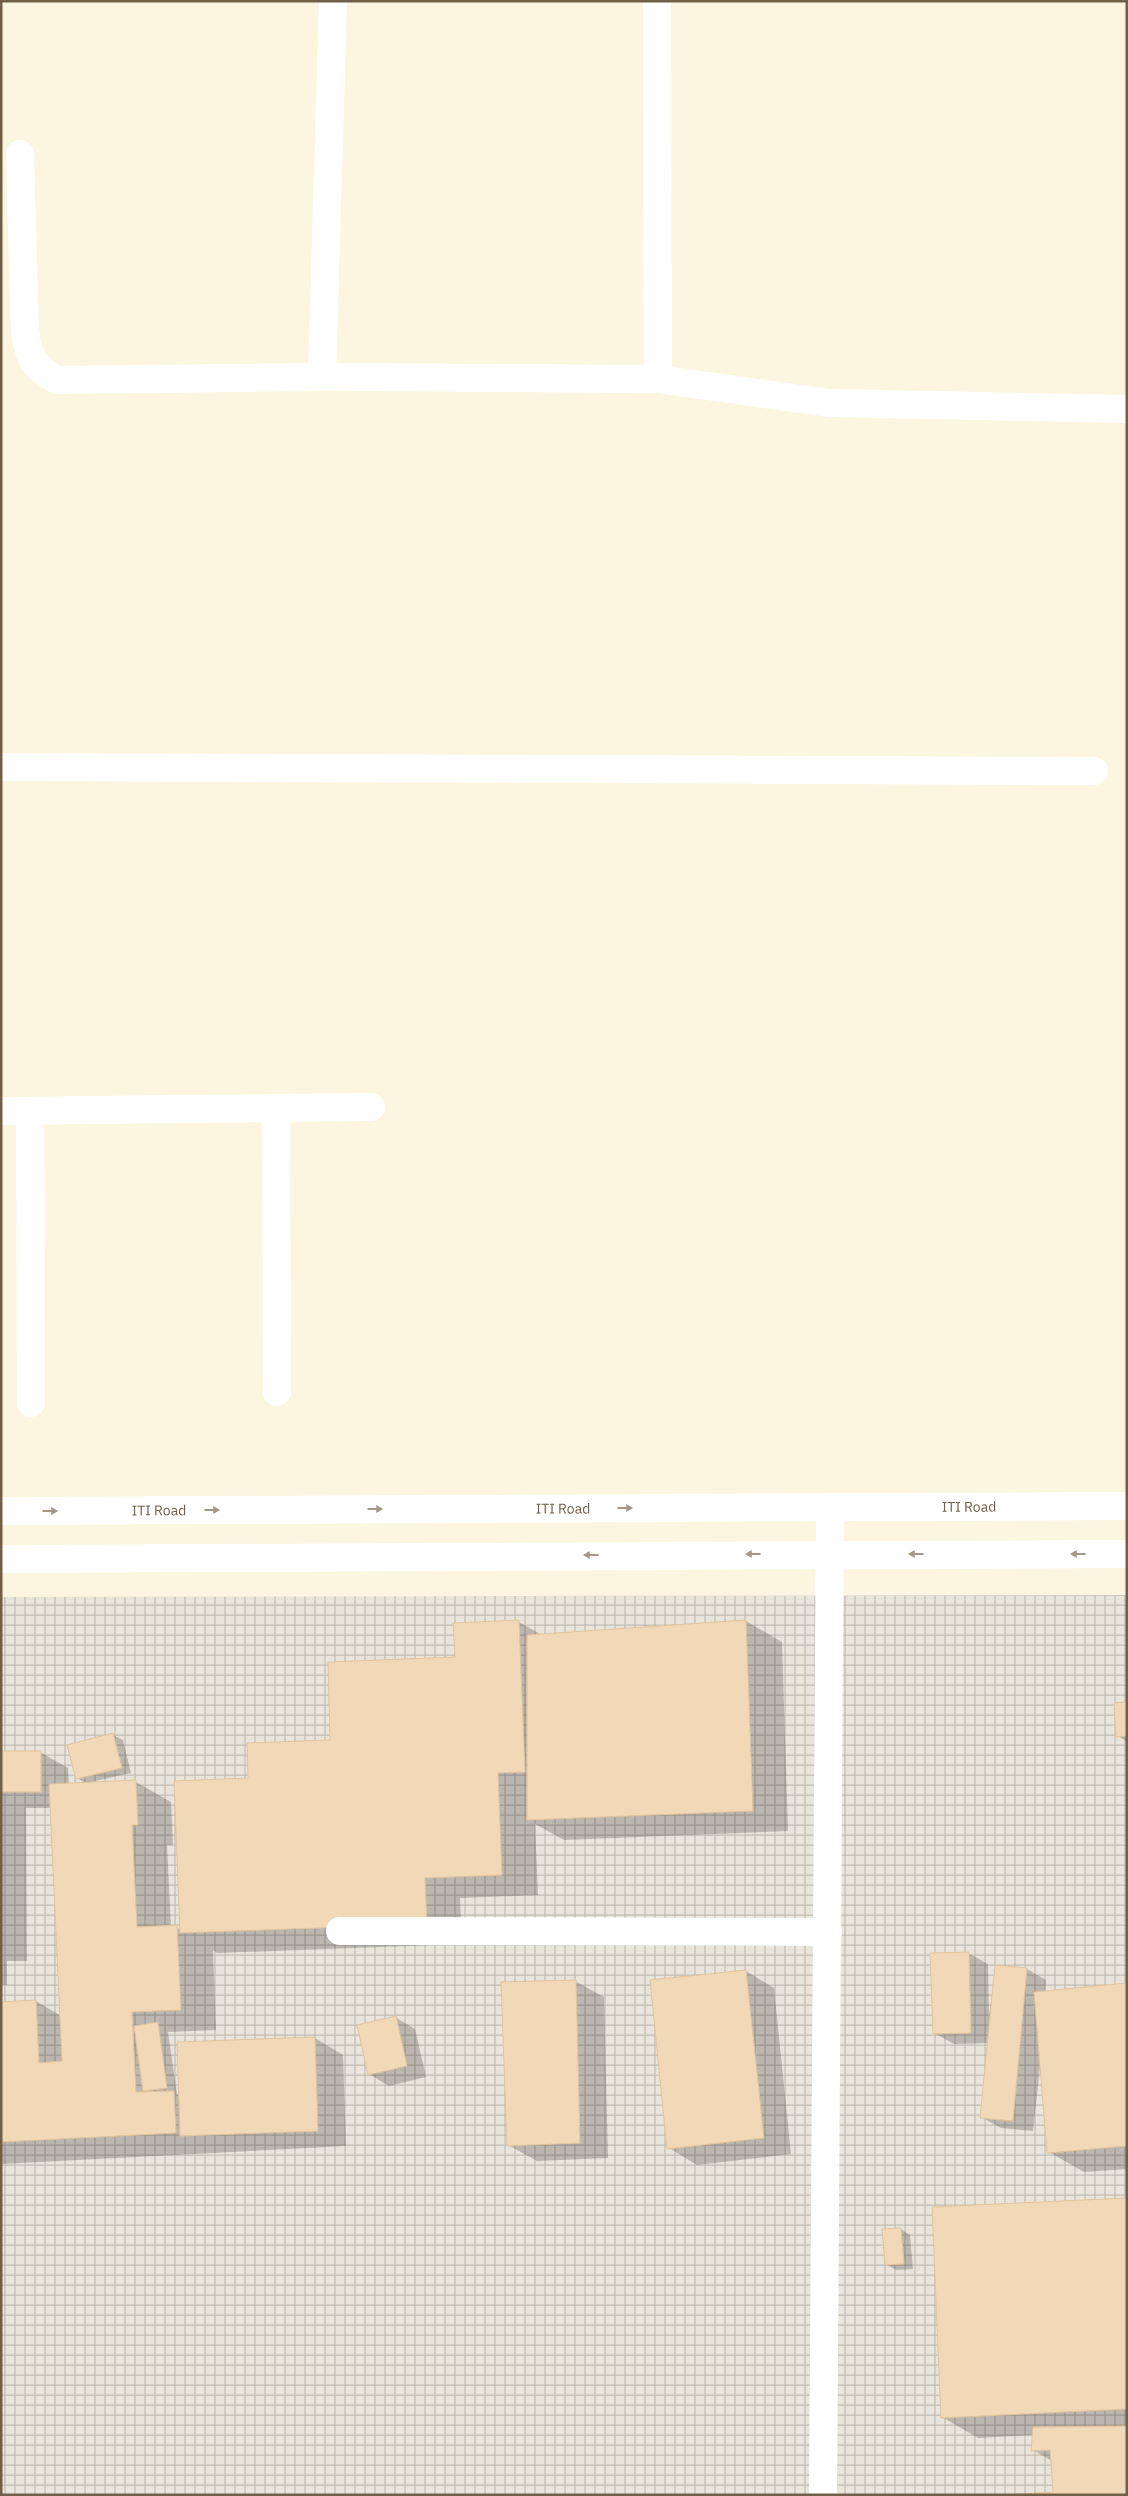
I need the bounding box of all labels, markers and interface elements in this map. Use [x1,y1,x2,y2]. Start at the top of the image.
street label: ITI Road [942,1498,996,1516]
street label: ITI Road [536,1499,590,1518]
street label: ITI Road [132,1501,186,1519]
one-way arrow [617,1504,633,1512]
one-way arrow [367,1505,383,1513]
one-way arrow [205,1506,221,1514]
one-way arrow [42,1507,58,1515]
one-way arrow [745,1550,761,1558]
one-way arrow [907,1550,923,1558]
one-way arrow [1070,1550,1086,1558]
one-way arrow [582,1551,598,1559]

